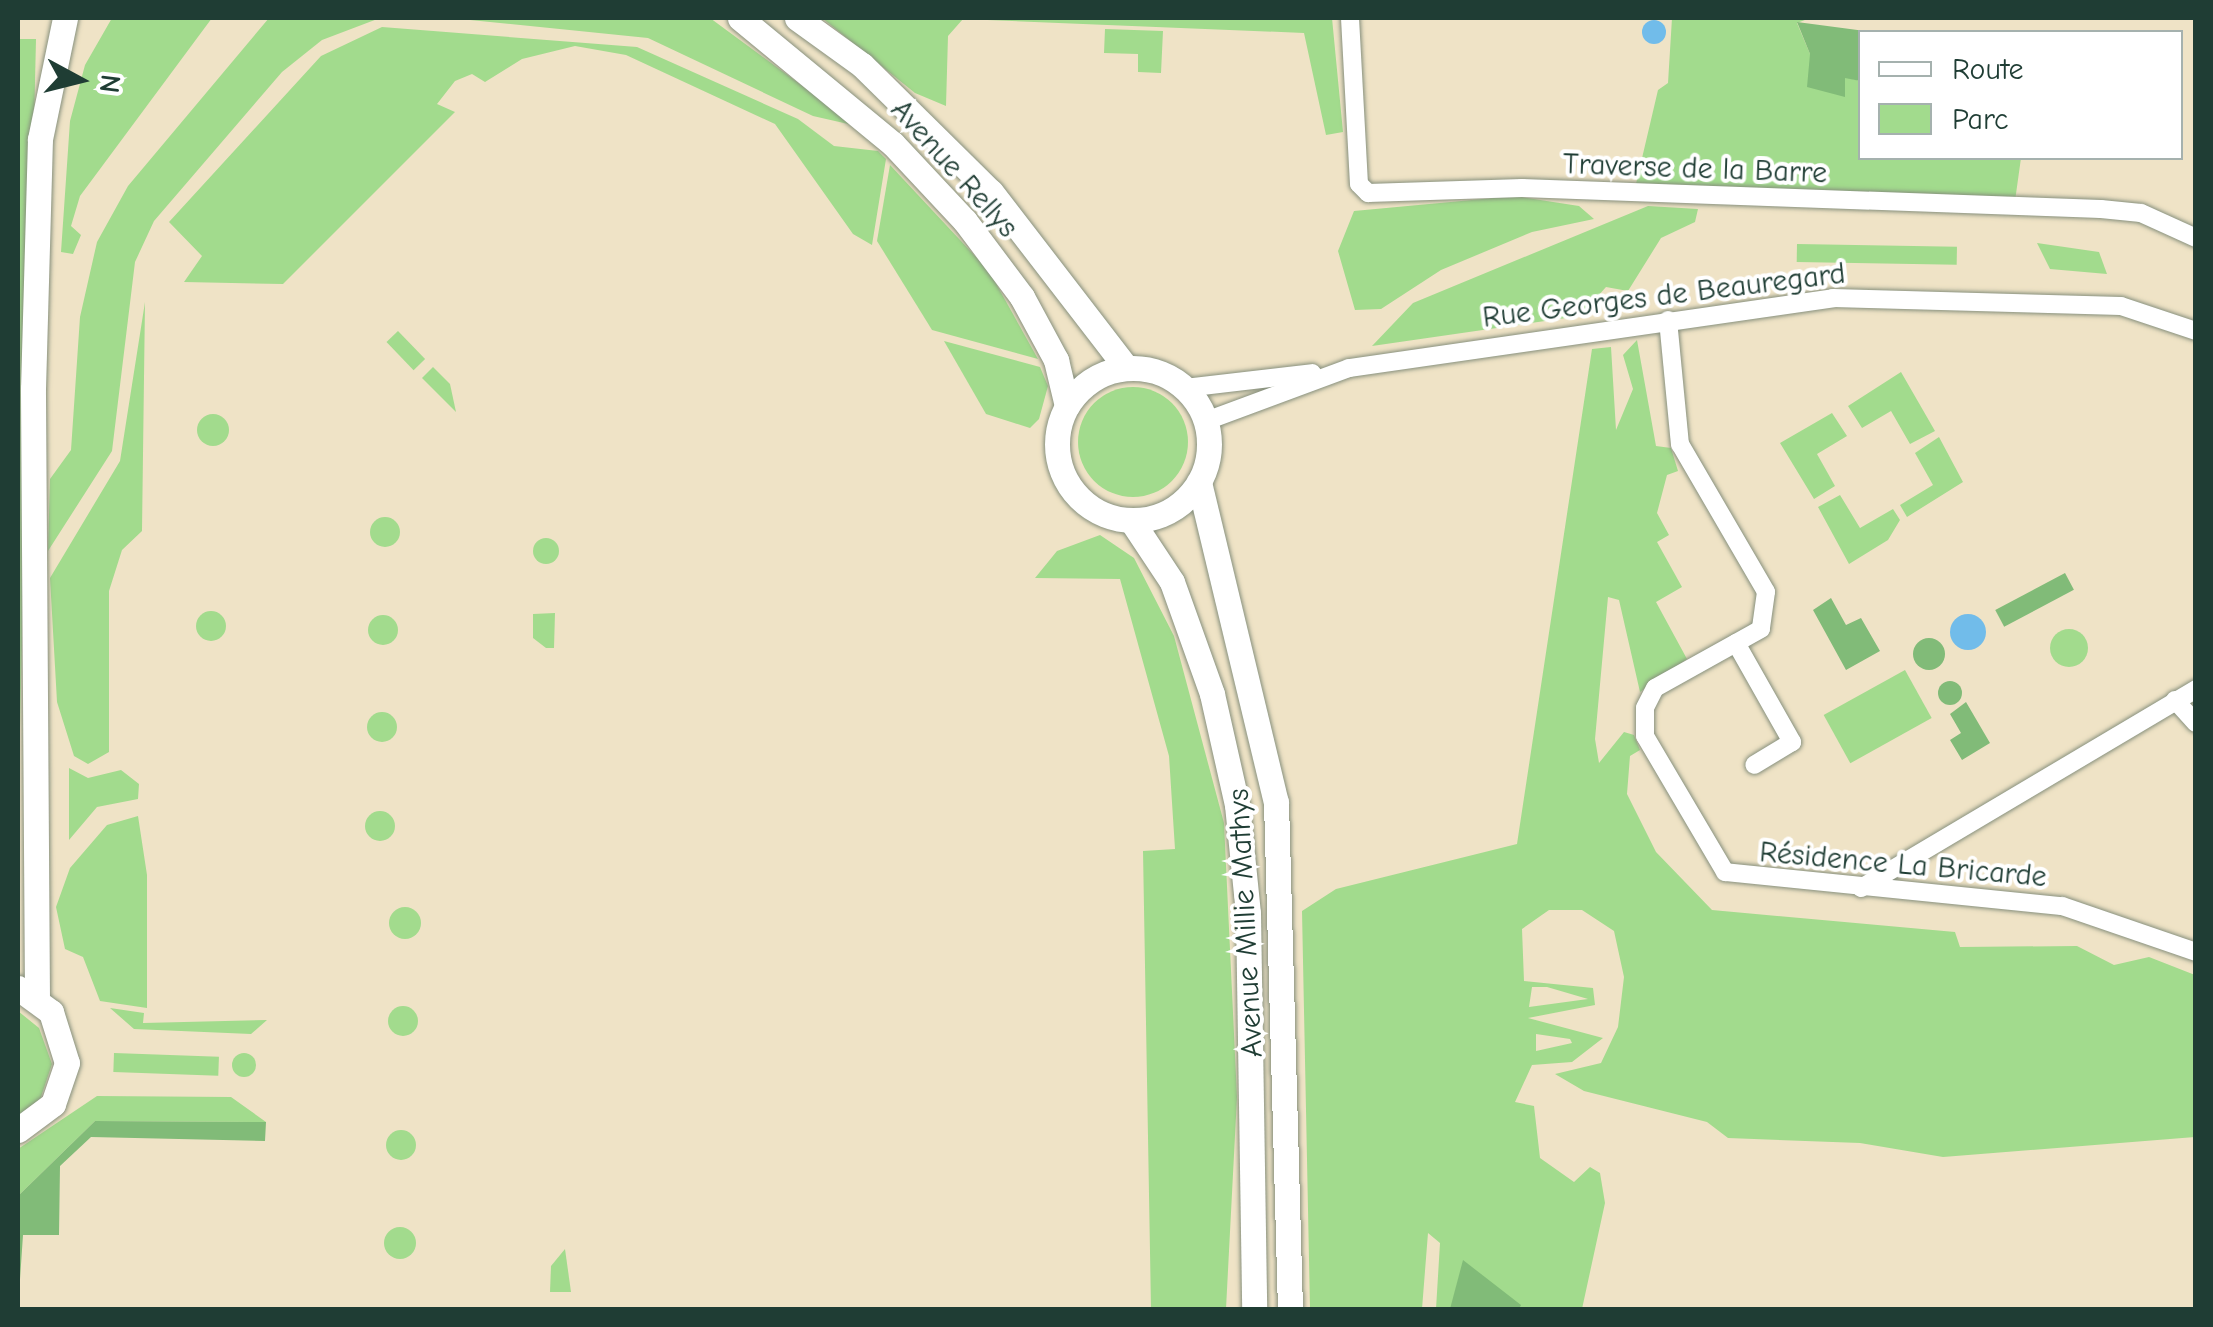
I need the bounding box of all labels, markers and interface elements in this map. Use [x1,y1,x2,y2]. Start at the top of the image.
north arrow [30,30,130,130]
legend [1858,30,2183,160]
text: Route [1952,52,2023,87]
text: N [93,73,127,95]
street label: Avenue Rellys [883,93,1025,245]
text: Parc [1952,102,2009,137]
street label: Traverse de la Barre [1562,146,1828,192]
street label: Rue Georges de Beauregard [1481,256,1847,336]
street label: Avenue Millie Mathys [1221,787,1271,1059]
street label: Résidence La Bricarde [1758,835,2048,895]

